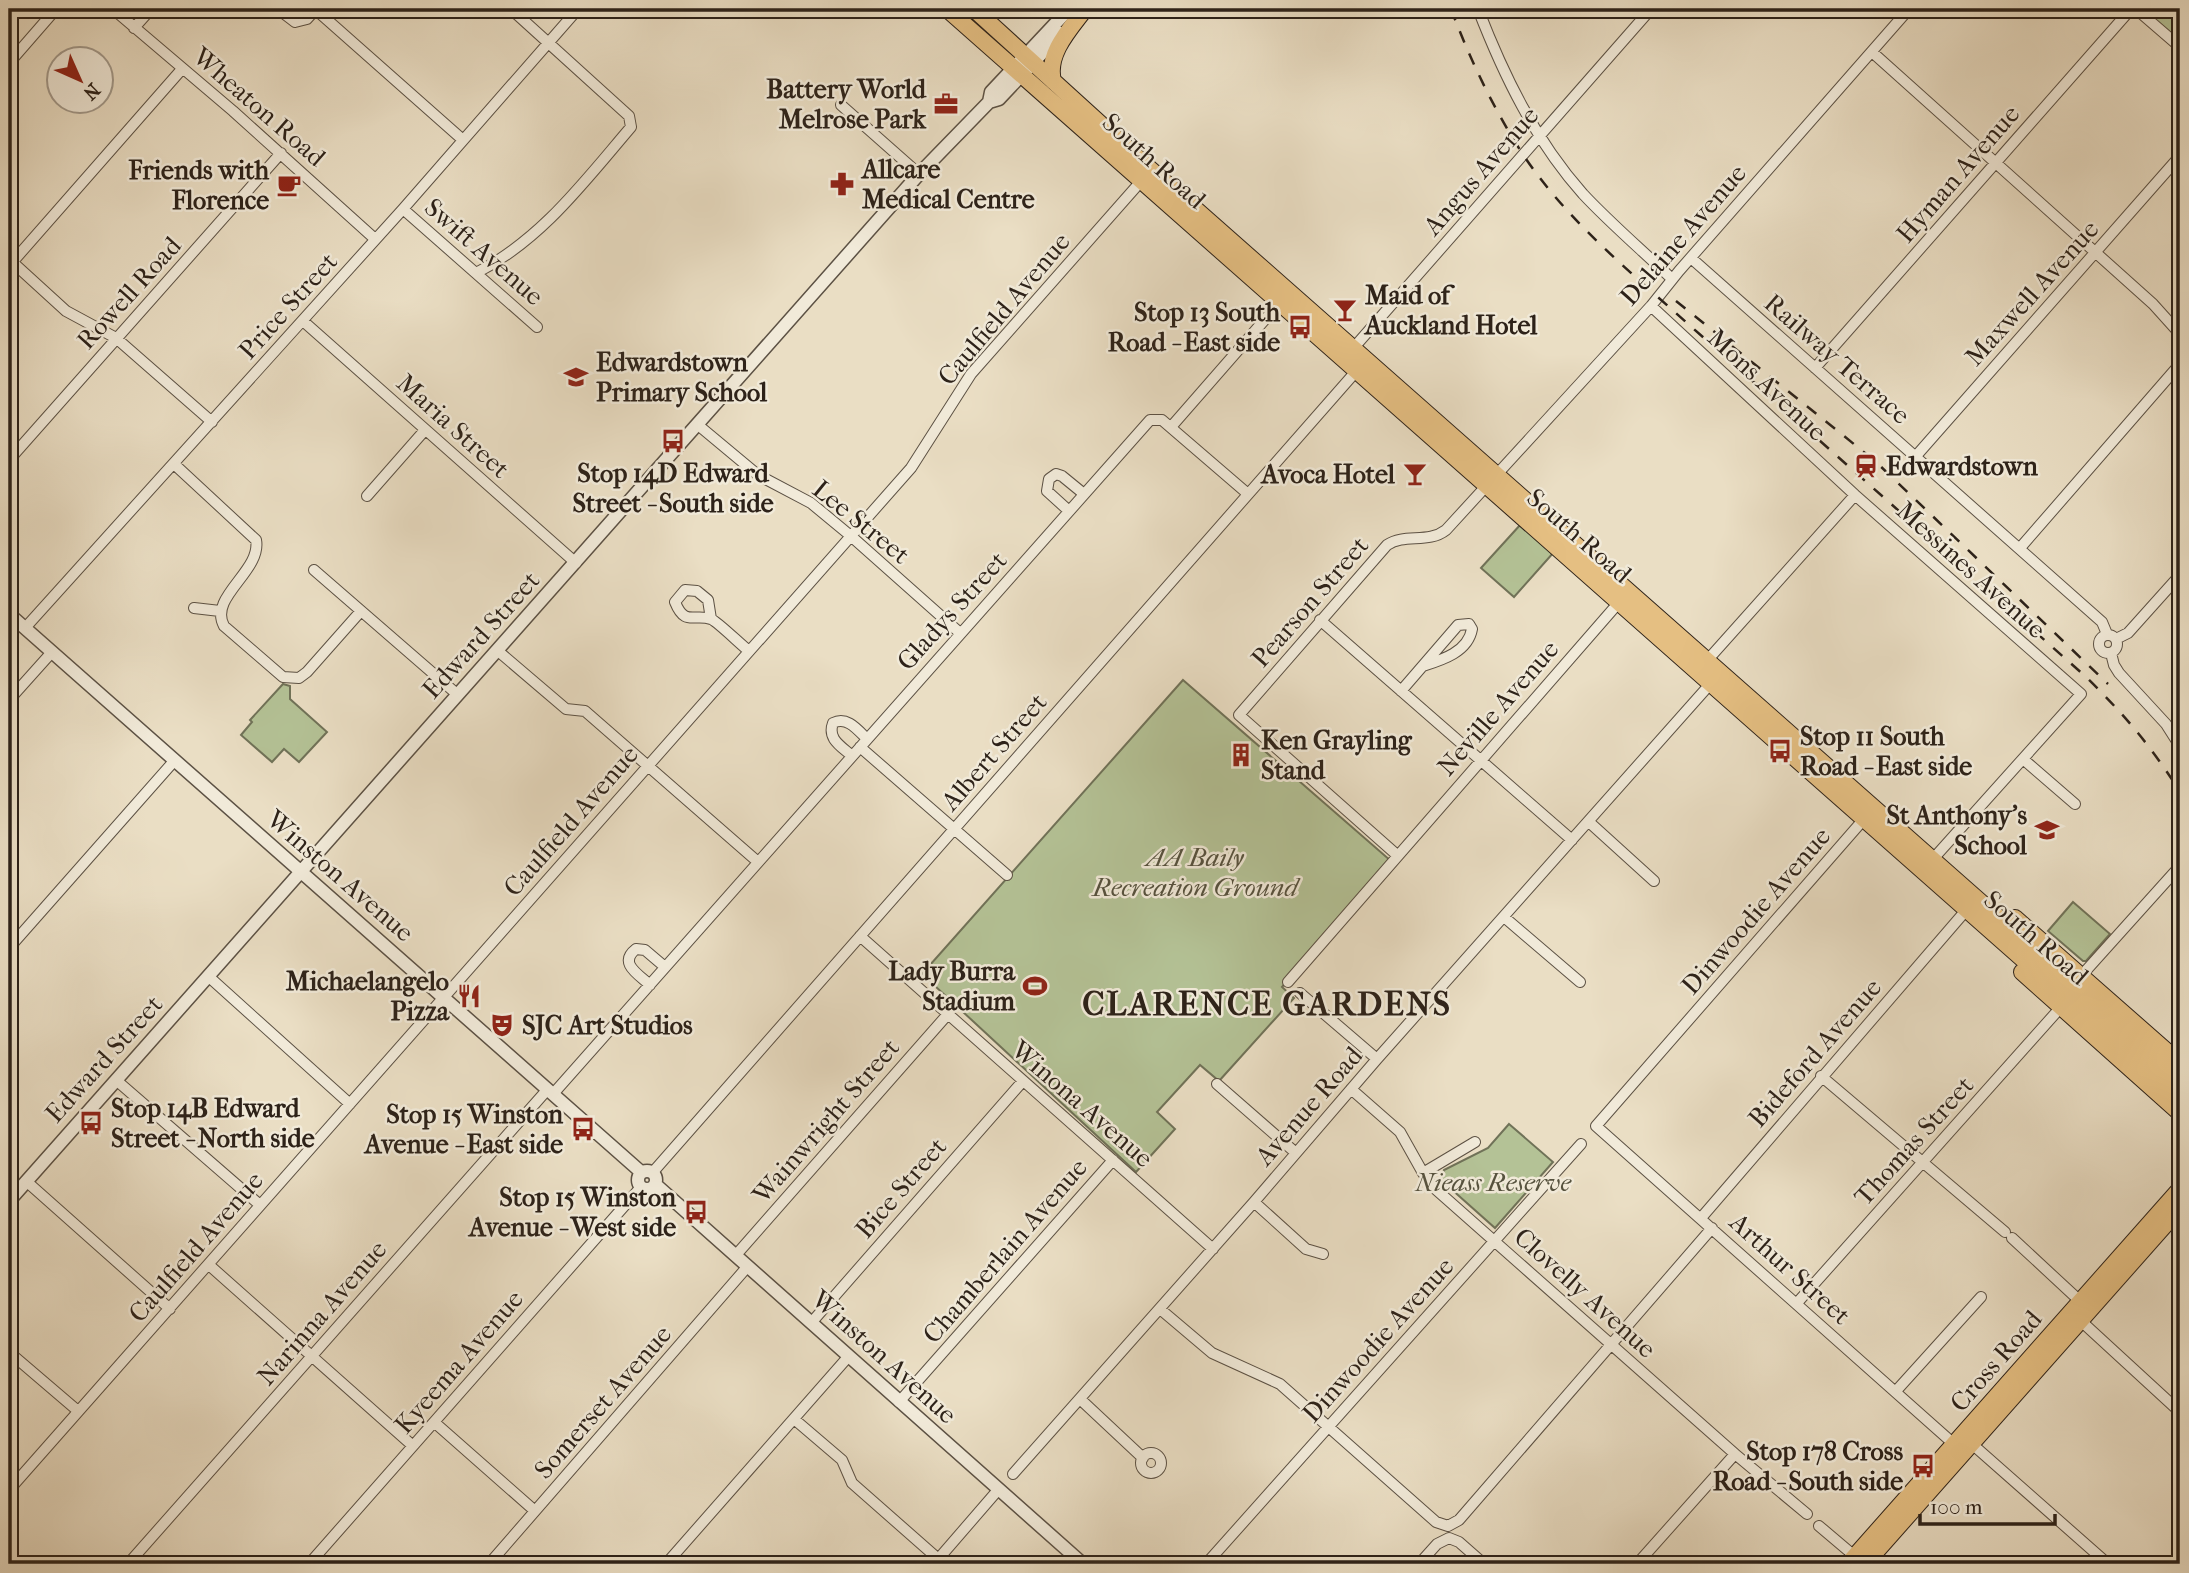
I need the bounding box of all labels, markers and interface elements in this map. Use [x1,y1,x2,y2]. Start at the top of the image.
street label: Wheaton Road [186,40,332,174]
north arrow [46,46,116,116]
place label: Battery World Melrose Park [766,74,928,135]
text: N [78,78,104,105]
office icon: Battery World Melrose Park [932,90,960,118]
street label: Hyman Avenue [1890,99,2026,249]
street label: Angus Avenue [1416,100,1545,242]
street label: South Road [1096,107,1213,216]
place label: Allcare Medical Centre [860,154,1035,215]
place label: Friends with Florence [128,155,269,216]
street label: Delaine Avenue [1613,158,1753,312]
pharmacy icon: Allcare Medical Centre [828,170,856,198]
cafe icon: Friends with Florence [275,171,303,199]
street label: Swift Avenue [418,192,550,312]
street label: Maxwell Avenue [1959,214,2105,372]
street label: Caulfield Avenue [931,226,1077,391]
street label: Rowell Road [70,230,188,356]
street label: Price Street [232,246,344,366]
place label: Maid of Auckland Hotel [1363,280,1538,341]
street label: Railway Terrace [1758,287,1916,431]
bar icon: Maid of Auckland Hotel [1331,296,1359,324]
place label: Stop 13 South Road - East side [1108,297,1280,358]
bus stop icon: Stop 13 South Road - East side [1286,313,1314,341]
street label: Mons Avenue [1701,322,1833,448]
place label: Edwardstown Primary School [596,347,768,408]
school or university icon: Edwardstown Primary School [562,363,590,391]
street label: Maria Street [390,367,516,485]
bus stop icon: Stop 14D Edward Street - South side [659,427,687,455]
place label: Edwardstown [1886,451,2039,482]
station icon: Edwardstown [1852,452,1880,480]
place label: Stop 14D Edward Street - South side [572,458,774,519]
place label: Avoca Hotel [1259,459,1396,490]
bar icon: Avoca Hotel [1401,460,1429,488]
street label: Lee Street [806,474,916,571]
street label: South Road [1520,482,1638,590]
street label: Messines Avenue [1890,495,2052,645]
street label: Pearson Street [1245,530,1376,674]
street label: Gladys Street [891,545,1014,677]
street label: Edward Street [416,565,547,705]
street label: Neville Avenue [1431,634,1565,782]
street label: Albert Street [934,687,1054,818]
place label: Stop 11 South Road - East side [1800,721,1972,782]
place label: Ken Grayling Stand [1261,725,1413,786]
bus stop icon: Stop 11 South Road - East side [1766,737,1794,765]
street label: Caulfield Avenue [497,739,645,903]
building icon: Ken Grayling Stand [1227,741,1255,769]
place label: St Anthony's School [1887,800,2028,861]
street label: Winston Avenue [259,803,420,948]
school or university icon: St Anthony's School [2033,816,2061,844]
street label: Dinwoodie Avenue [1675,821,1837,1001]
park label: AA Baily Recreation Ground [1090,842,1301,903]
street label: South Road [1977,884,2095,992]
place label: Lady Burra Stadium [888,956,1016,1017]
place label: Michaelangelo Pizza [286,966,450,1027]
sports icon: Lady Burra Stadium [1021,972,1049,1000]
street label: Bideford Avenue [1742,972,1888,1134]
restaurant icon: Michaelangelo Pizza [455,982,483,1010]
district label: CLARENCE GARDENS [1082,985,1452,1024]
street label: Edward Street [39,989,170,1129]
place label: SJC Art Studios [522,1010,693,1041]
theatre icon: SJC Art Studios [488,1011,516,1039]
street label: Wainwright Street [745,1032,906,1210]
street label: Winona Avenue [1004,1033,1159,1174]
street label: Avenue Road [1248,1040,1370,1173]
street label: Thomas Street [1848,1070,1981,1212]
place label: Stop 14B Edward Street - North side [111,1093,315,1154]
place label: Stop 15 Winston Avenue - East side [363,1099,564,1160]
bus stop icon: Stop 14B Edward Street - North side [77,1109,105,1137]
bus stop icon: Stop 15 Winston Avenue - East side [569,1115,597,1143]
street label: Bice Street [849,1131,953,1245]
street label: Chamberlain Avenue [916,1152,1094,1350]
street label: Caulfield Avenue [122,1165,270,1329]
park label: Nieass Reserve [1414,1167,1572,1198]
place label: Stop 15 Winston Avenue - West side [467,1182,677,1243]
bus stop icon: Stop 15 Winston Avenue - West side [682,1198,710,1226]
street label: Arthur Street [1723,1206,1857,1332]
street label: Clovelly Avenue [1508,1221,1662,1365]
street label: Narinna Avenue [251,1234,393,1392]
street label: Dinwoodie Avenue [1296,1251,1460,1429]
street label: Winston Avenue [804,1283,963,1430]
street label: Kyeema Avenue [388,1284,530,1440]
street label: Cross Road [1944,1303,2049,1418]
street label: Somerset Avenue [528,1319,678,1485]
place label: Stop 178 Cross Road - South side [1713,1436,1903,1497]
bus stop icon: Stop 178 Cross Road - South side [1909,1452,1937,1480]
scale bar [1920,1482,2054,1526]
text: 100 m [1930,1495,1983,1519]

